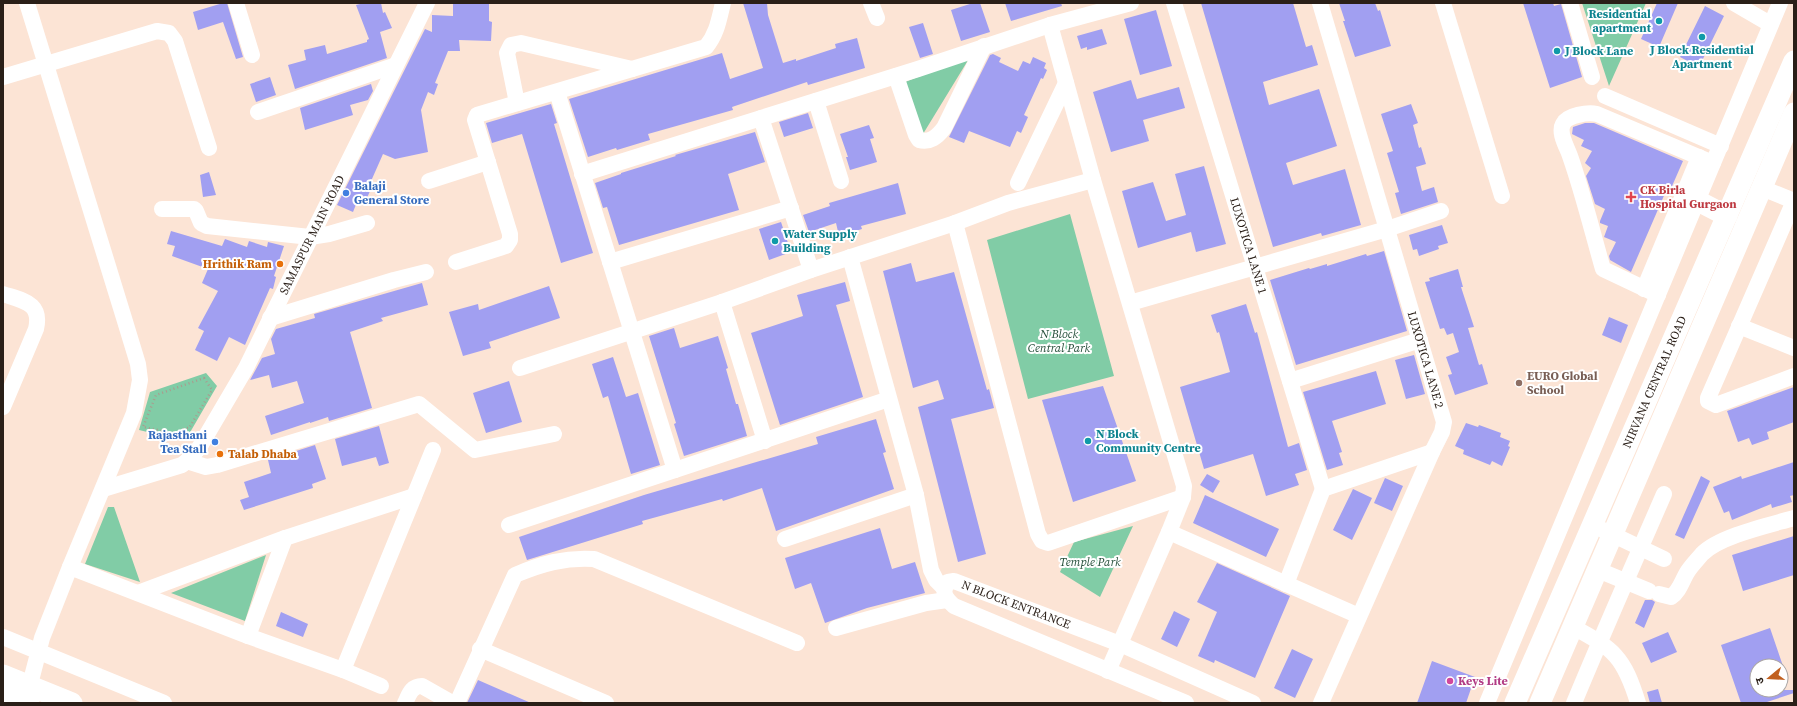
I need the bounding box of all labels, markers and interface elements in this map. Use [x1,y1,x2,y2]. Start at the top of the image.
place label: Residential apartment [1588,6,1652,36]
marker: Residential apartment [1654,16,1664,26]
marker: J Block Residential Apartment [1697,32,1707,42]
place label: J Block Residential Apartment [1649,42,1754,72]
place label: J Block Lane [1564,43,1633,59]
marker: J Block Lane [1552,46,1562,56]
street label: SAMASPUR MAIN ROAD [276,173,348,297]
place label: Balaji General Store [354,178,429,208]
place label: CK Birla Hospital Gurgaon [1640,182,1737,212]
marker: Balaji General Store [341,188,351,198]
marker: CK Birla Hospital Gurgaon [1625,191,1637,203]
street label: LUXOTICA LANE 1 [1226,195,1271,296]
place label: Water Supply Building [783,226,858,256]
marker: Water Supply Building [770,236,780,246]
place label: Hrithik Ram [203,256,272,272]
marker: Hrithik Ram [275,259,285,269]
street label: LUXOTICA LANE 2 [1404,309,1447,410]
street label: NIRVANA CENTRAL ROAD [1619,313,1690,451]
park label: N Block Central Park [1028,326,1090,356]
place label: EURO Global School [1527,368,1598,398]
marker: EURO Global School [1514,378,1524,388]
place label: N Block Community Centre [1096,426,1201,456]
place label: Rajasthani Tea Stall [148,427,207,457]
marker: N Block Community Centre [1083,436,1093,446]
marker: Rajasthani Tea Stall [210,437,220,447]
place label: Talab Dhaba [228,446,298,462]
marker: Talab Dhaba [215,449,225,459]
park label: Temple Park [1059,554,1121,570]
street label: N BLOCK ENTRANCE [959,577,1073,632]
north arrow [1749,658,1789,698]
place label: Keys Lite [1458,673,1508,689]
text: उ [1752,675,1768,686]
marker: Keys Lite [1445,676,1455,686]

